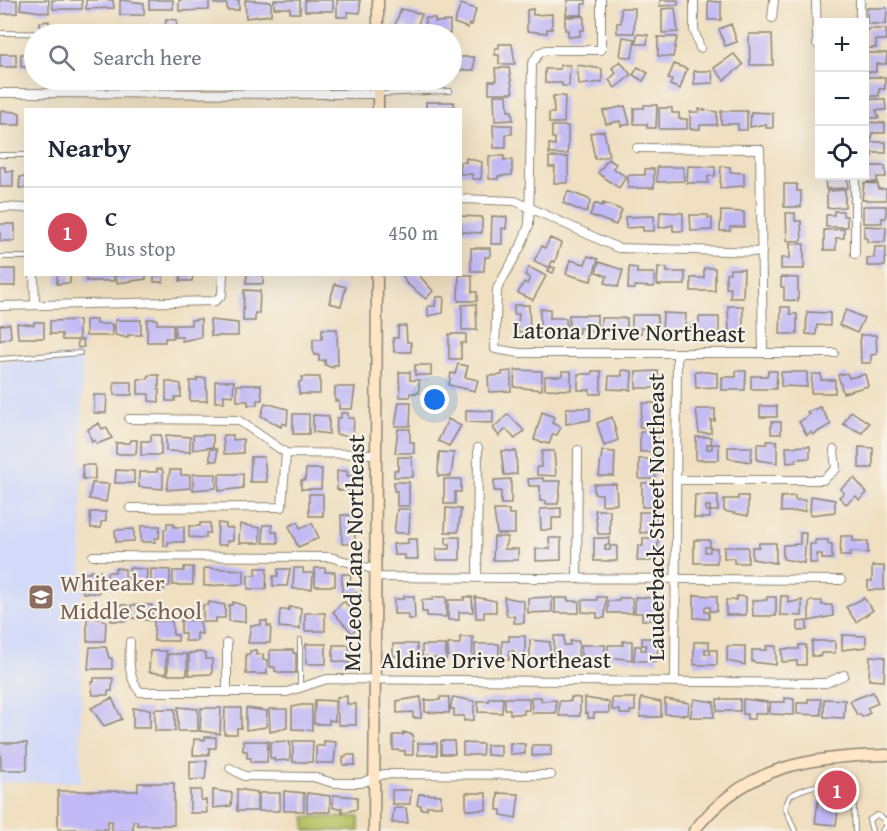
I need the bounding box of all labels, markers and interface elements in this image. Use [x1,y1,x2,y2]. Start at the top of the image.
map controls [815,18,869,180]
button: + [815,18,869,72]
search box [24,24,462,90]
icon: search [45,41,78,74]
text: Search here [93,41,202,73]
button: − [815,72,869,126]
button: locate [815,126,869,180]
text: Nearby [48,128,131,167]
text: C [105,202,117,234]
text: 1 [62,218,73,247]
text: 450 m [388,218,438,247]
text: Bus stop [105,234,176,263]
street label: Latona Drive Northeast [512,312,747,351]
street label: Lauderback Street Northeast [638,373,673,661]
your location [420,385,449,414]
street label: McLeod Lane Northeast [334,434,373,672]
place label: Whiteaker Middle School [60,565,202,628]
school or university icon: Whiteaker Middle School [26,582,56,612]
street label: Aldine Drive Northeast [381,642,612,677]
pin: 1 [818,768,856,812]

